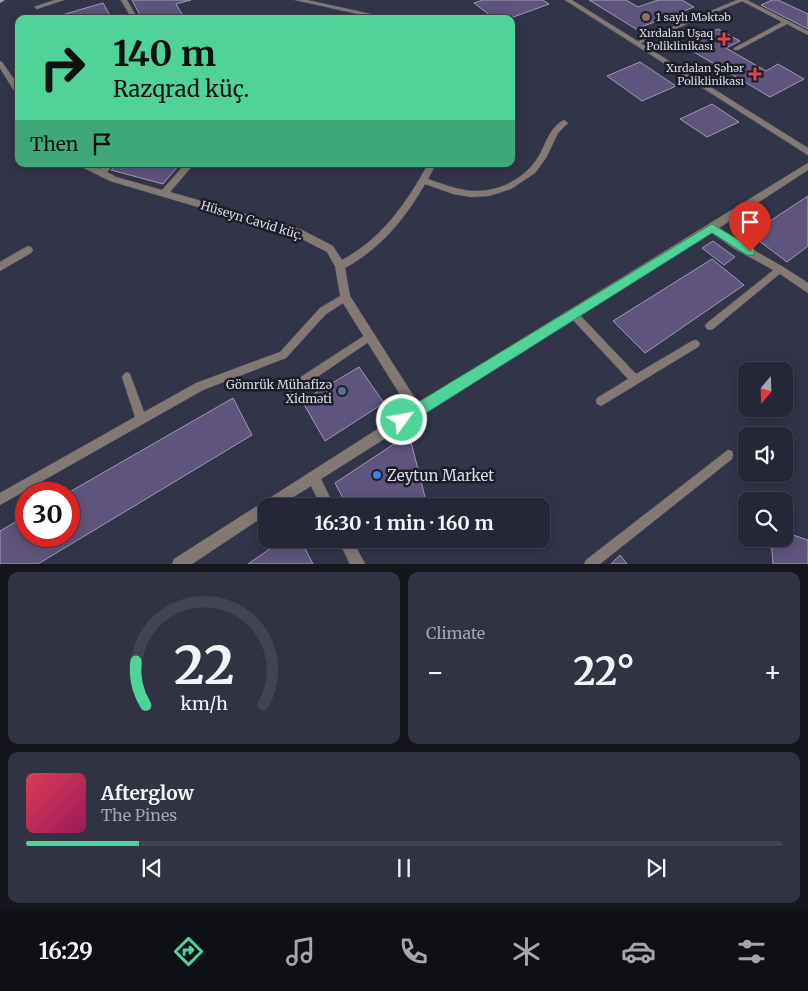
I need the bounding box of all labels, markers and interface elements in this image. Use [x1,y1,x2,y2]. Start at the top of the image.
place label: 1 saylı Məktəb [656,10,731,24]
marker: 1 saylı Məktəb [640,11,652,23]
place label: Xırdalan Uşaq Poliklinikası [639,26,713,53]
text: 140 m [113,32,216,76]
marker: Xırdalan Uşaq Poliklinikası [717,32,731,46]
icon: right [30,35,95,100]
place label: Xırdalan Şəhər Poliklinikası [666,61,744,88]
marker: Xırdalan Şəhər Poliklinikası [748,67,762,81]
text: Razqrad küç. [113,75,249,103]
icon: arrive [88,130,116,158]
text: Then [30,132,78,156]
street label: Hüseyn Cavid küç. [199,197,305,243]
pin [729,201,771,252]
icon: arrive [736,208,764,236]
north arrow [738,362,792,418]
map controls [738,362,793,547]
place label: Gömrük Mühafizə Xidməti [226,377,332,406]
marker: Gömrük Mühafizə Xidməti [336,385,348,397]
position arrow [375,393,427,445]
button: sound [738,427,793,482]
place label: Zeytun Market [387,466,494,485]
marker: Zeytun Market [371,469,383,481]
speed limit sign: 30 [15,482,80,547]
button: search [738,492,793,547]
text: 16:30 · 1 min · 160 m [314,511,494,535]
text: Climate [426,623,485,643]
text: 22 [174,633,234,698]
text: 22° [573,648,635,695]
text: − [426,654,445,690]
text: + [763,654,782,690]
text: km/h [180,692,228,715]
text: Afterglow [101,781,194,805]
text: The Pines [101,805,177,825]
icon: previous [138,854,166,882]
icon: pause [390,854,418,882]
icon: next [642,854,670,882]
icon: directions [171,934,206,969]
icon: music [283,934,318,969]
icon: phone [396,934,431,969]
icon: climate [509,934,544,969]
icon: car [621,934,656,969]
icon: filters [734,934,769,969]
text: 16:29 [39,937,93,965]

